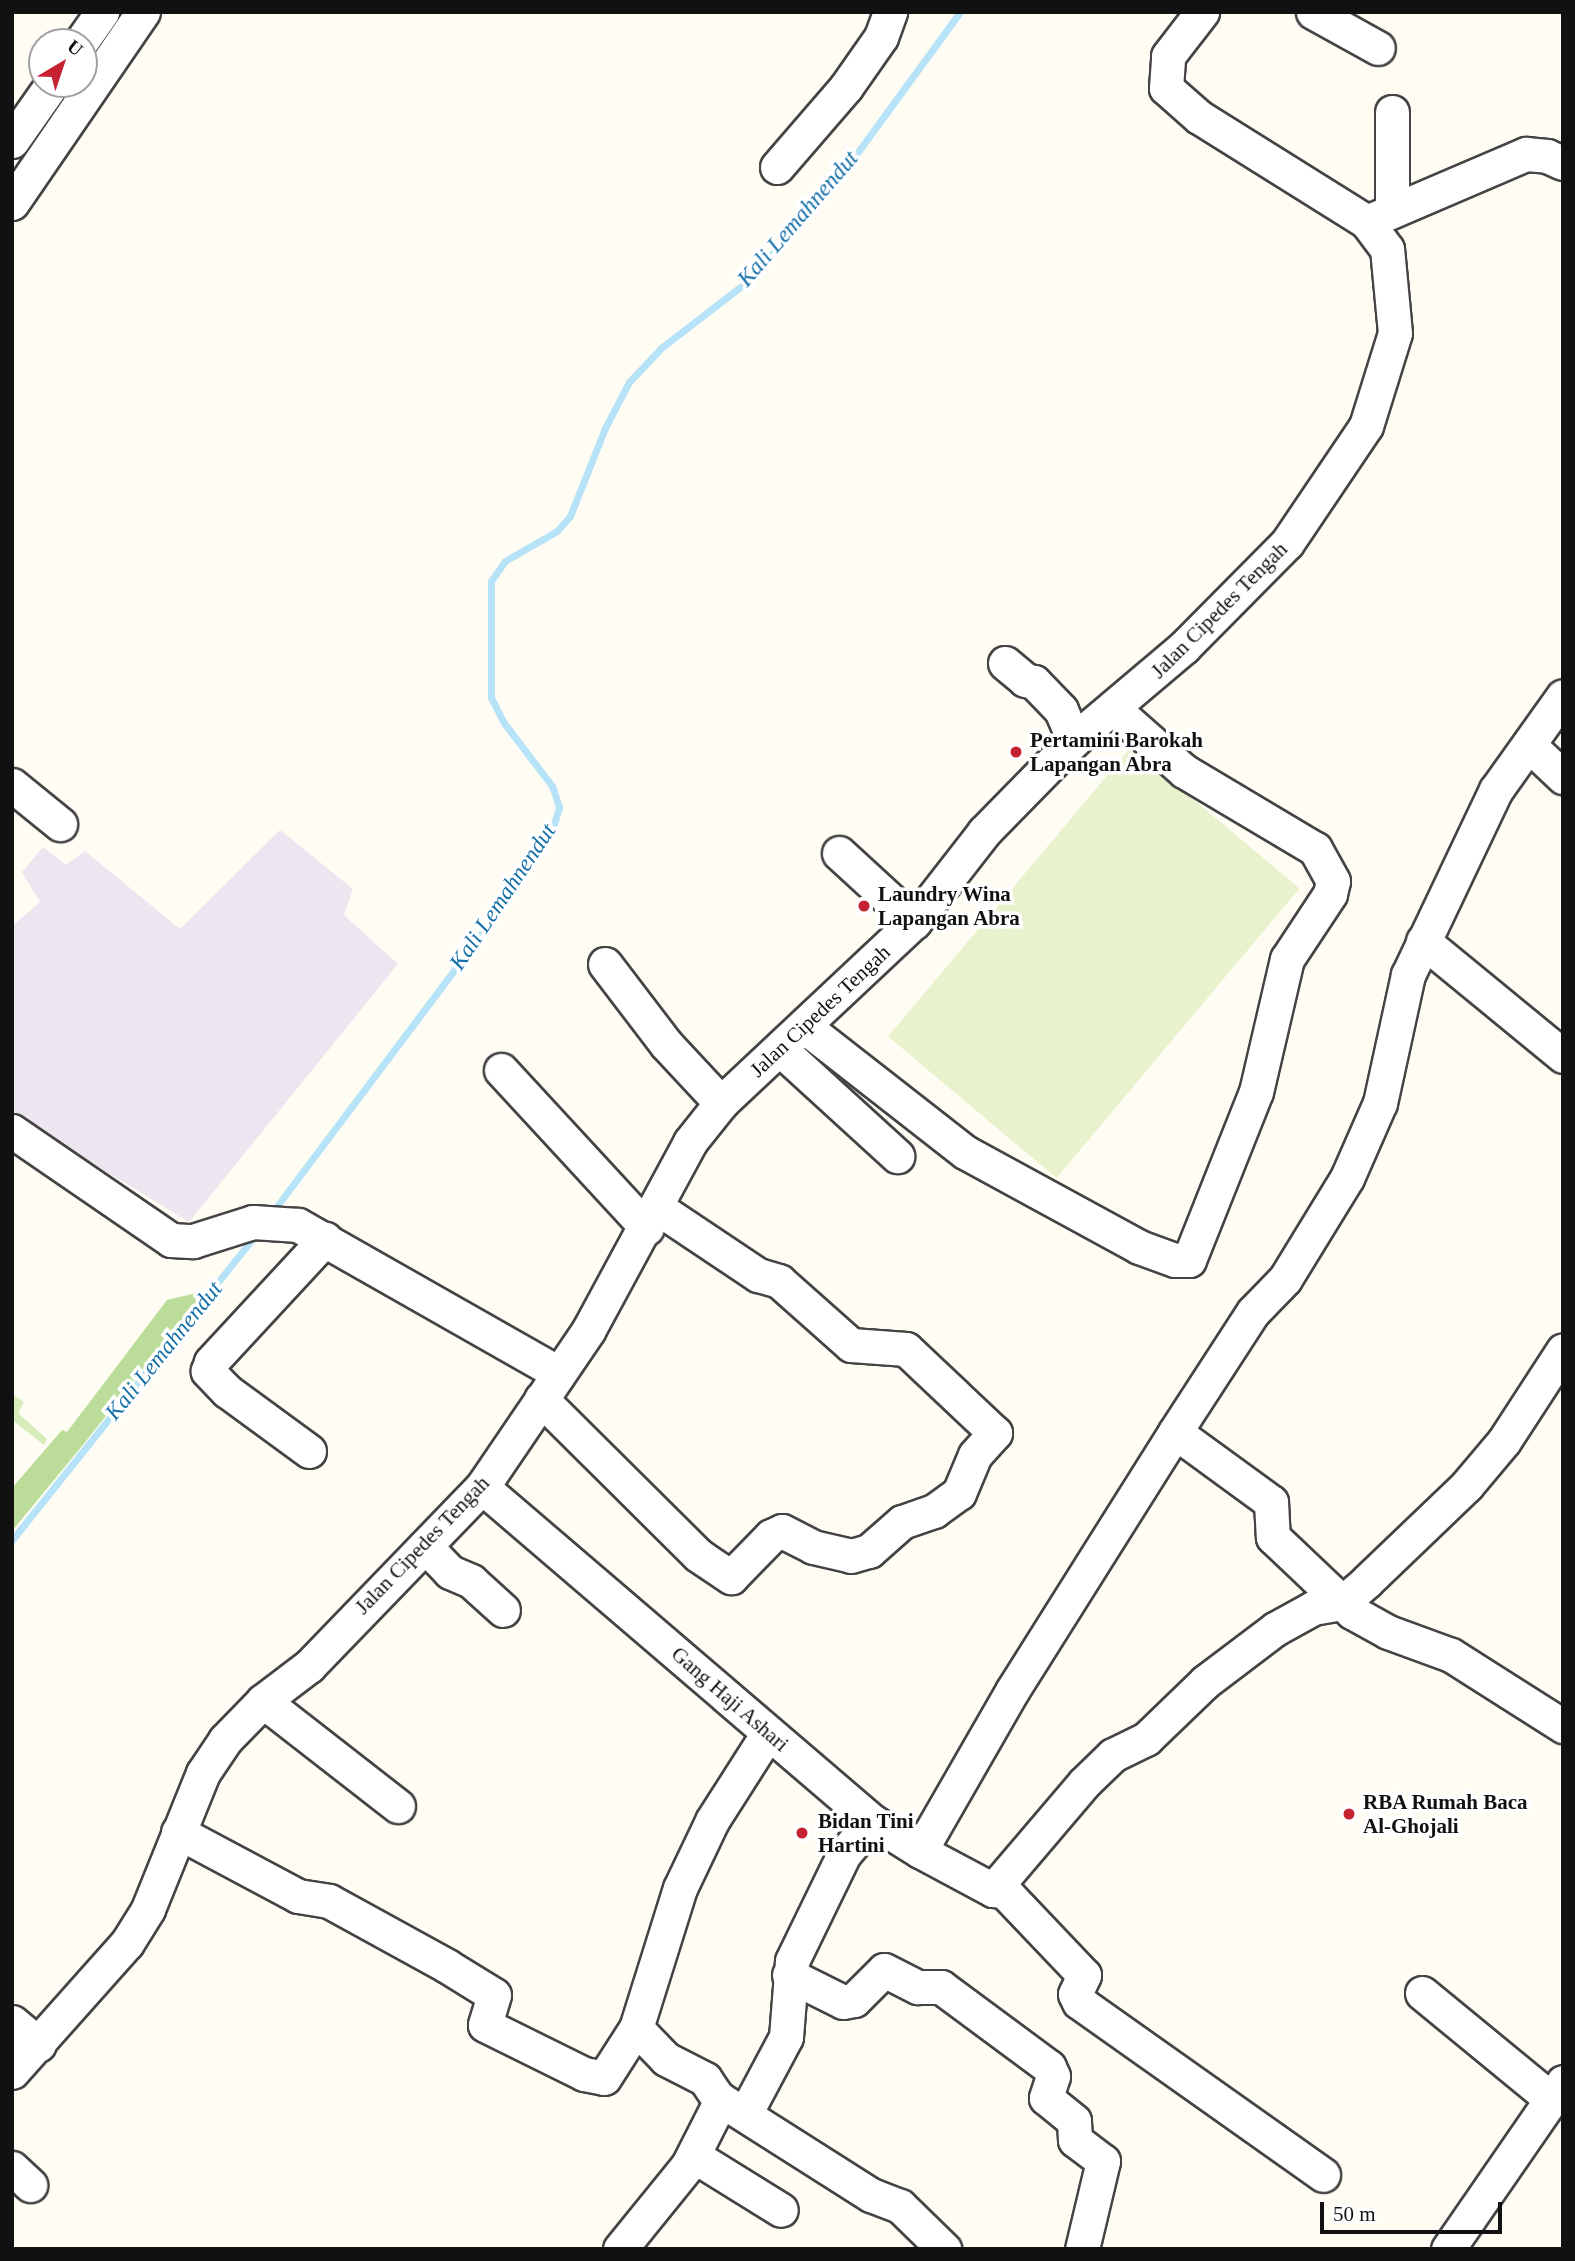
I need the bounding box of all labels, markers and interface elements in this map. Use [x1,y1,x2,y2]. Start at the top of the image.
north arrow [28,28,98,98]
text: U [63,35,87,60]
water label: Kali Lemahnendut [732,146,864,292]
street label: Jalan Cipedes Tengah [1145,536,1293,684]
place label: Pertamini Barokah Lapangan Abra [1030,727,1203,777]
marker: Pertamini Barokah Lapangan Abra [1008,744,1024,760]
water label: Kali Lemahnendut [444,819,562,975]
place label: Laundry Wina Lapangan Abra [878,881,1021,931]
marker: Laundry Wina Lapangan Abra [856,898,872,914]
street label: Jalan Cipedes Tengah [745,939,895,1083]
water label: Kali Lemahnendut [100,1276,228,1426]
street label: Jalan Cipedes Tengah [349,1470,495,1620]
street label: Gang Haji Ashari [666,1641,794,1757]
place label: RBA Rumah Baca Al-Ghojali [1363,1789,1529,1839]
marker: RBA Rumah Baca Al-Ghojali [1341,1806,1357,1822]
place label: Bidan Tini Hartini [818,1808,914,1858]
marker: Bidan Tini Hartini [792,1823,812,1843]
scale bar [1323,2188,1505,2232]
text: 50 m [1333,2202,1376,2226]

